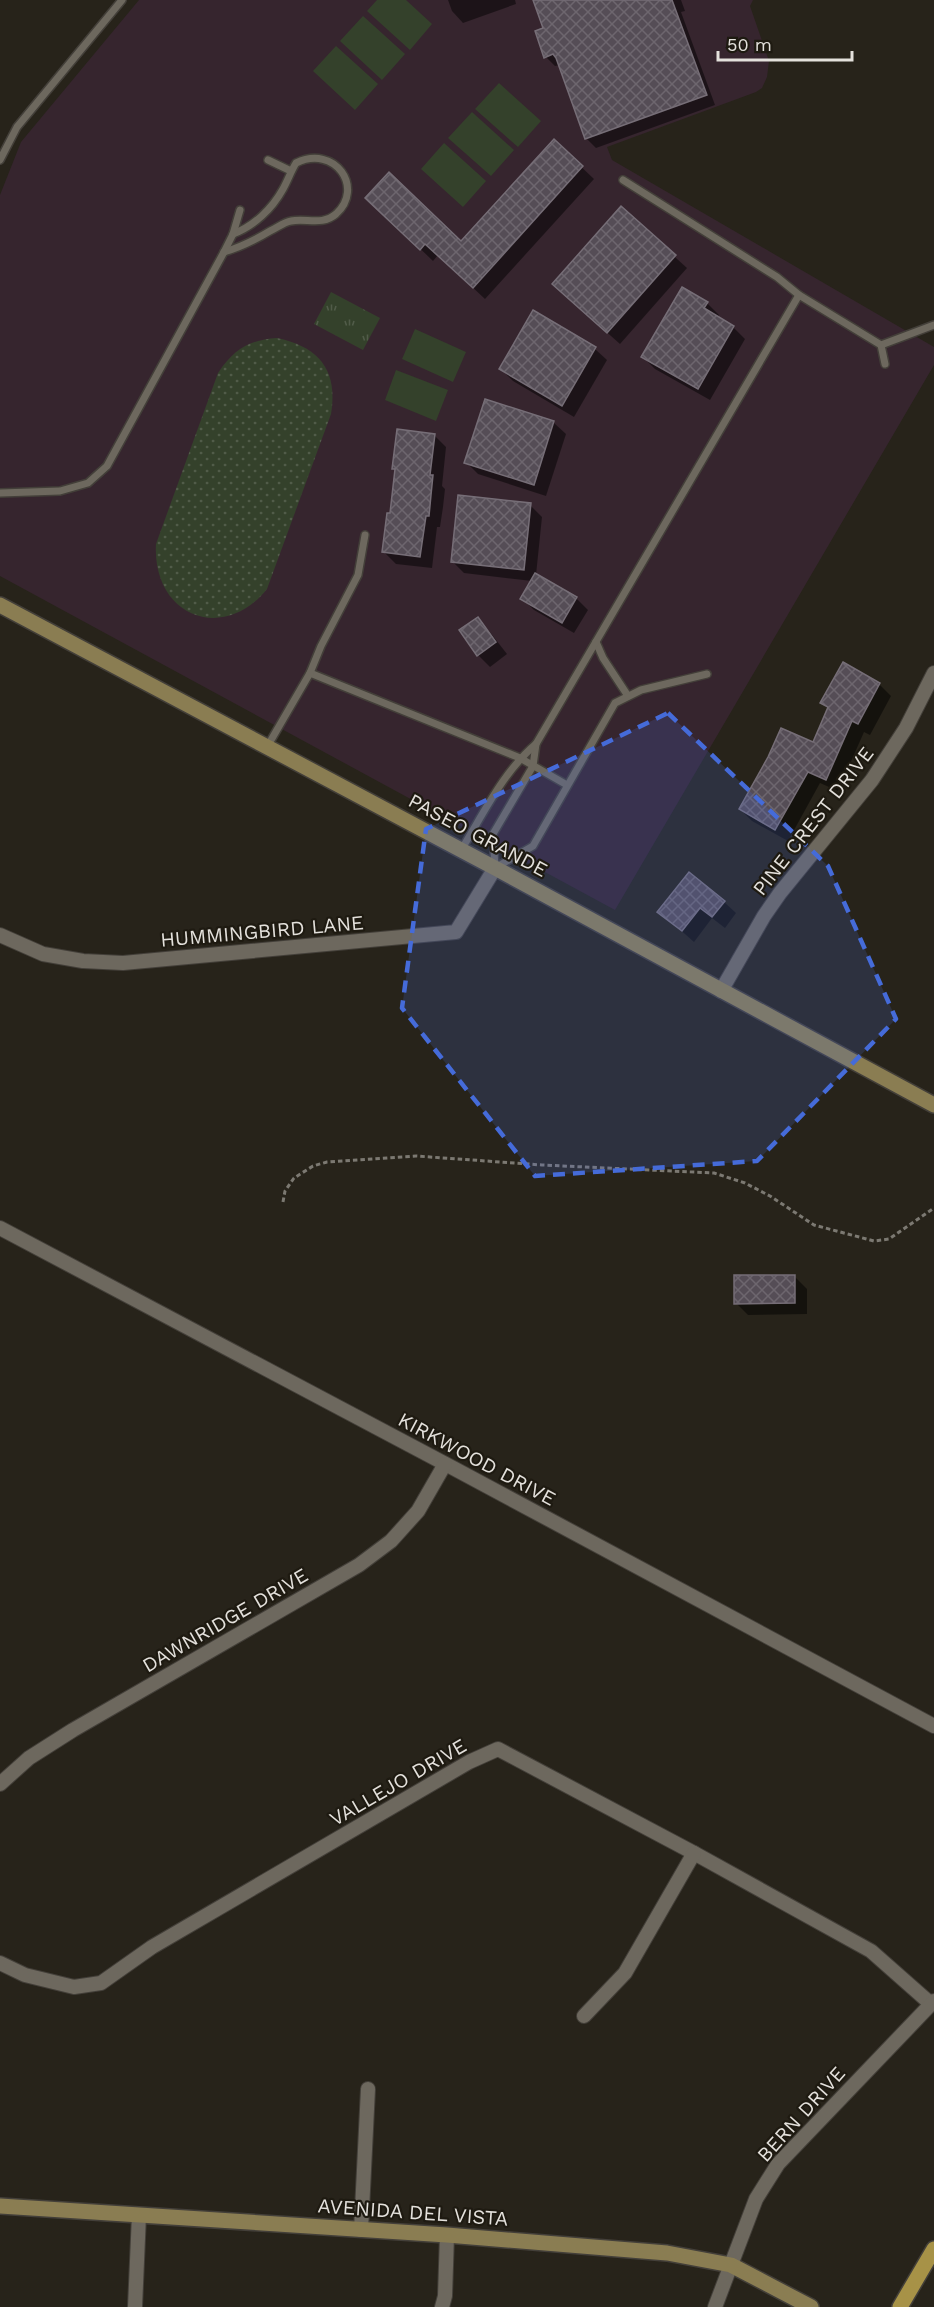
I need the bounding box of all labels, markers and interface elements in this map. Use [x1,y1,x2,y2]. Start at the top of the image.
scale bar [718,24,852,62]
text: 50 m [727,34,772,55]
street label: PINE CREST DRIVE [747,742,879,900]
street label: PASEO GRANDE [404,788,552,882]
street label: HUMMINGBIRD LANE [159,910,365,952]
street label: KIRKWOOD DRIVE [394,1407,560,1511]
street label: DAWNRIDGE DRIVE [138,1563,312,1677]
street label: VALLEJO DRIVE [325,1733,471,1831]
street label: BERN DRIVE [752,2061,850,2167]
street label: AVENIDA DEL VISTA [317,2193,509,2231]

